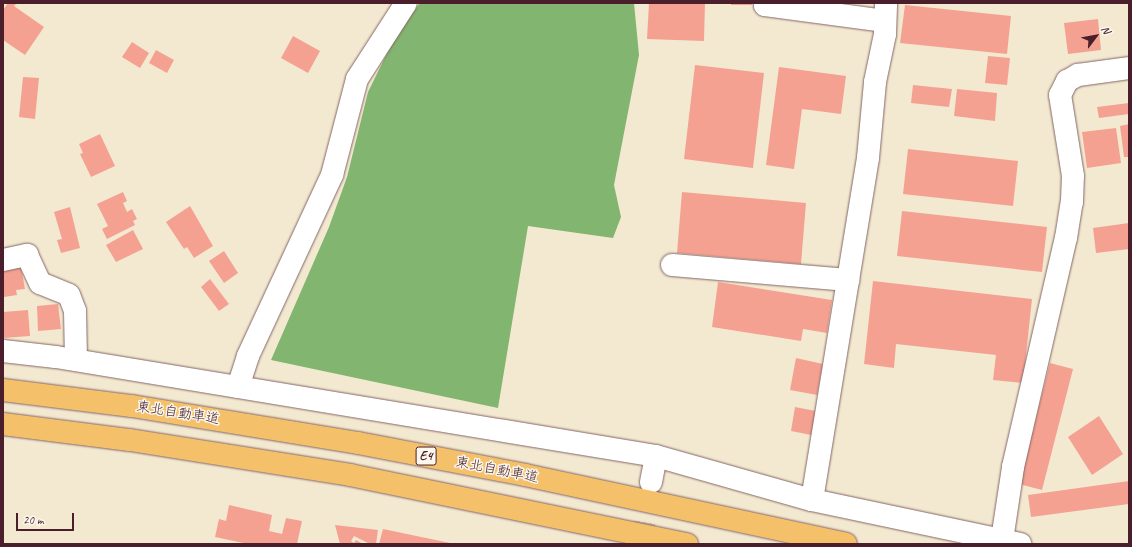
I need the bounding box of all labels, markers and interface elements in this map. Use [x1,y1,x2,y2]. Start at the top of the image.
north arrow [1076,16,1116,56]
text: N [1098,23,1114,36]
street label: 東北自動車道 [135,398,221,428]
road number: E4 [415,445,437,467]
street label: 東北自動車道 [454,454,540,486]
scale bar [18,505,76,531]
text: 20 m [23,512,43,528]

